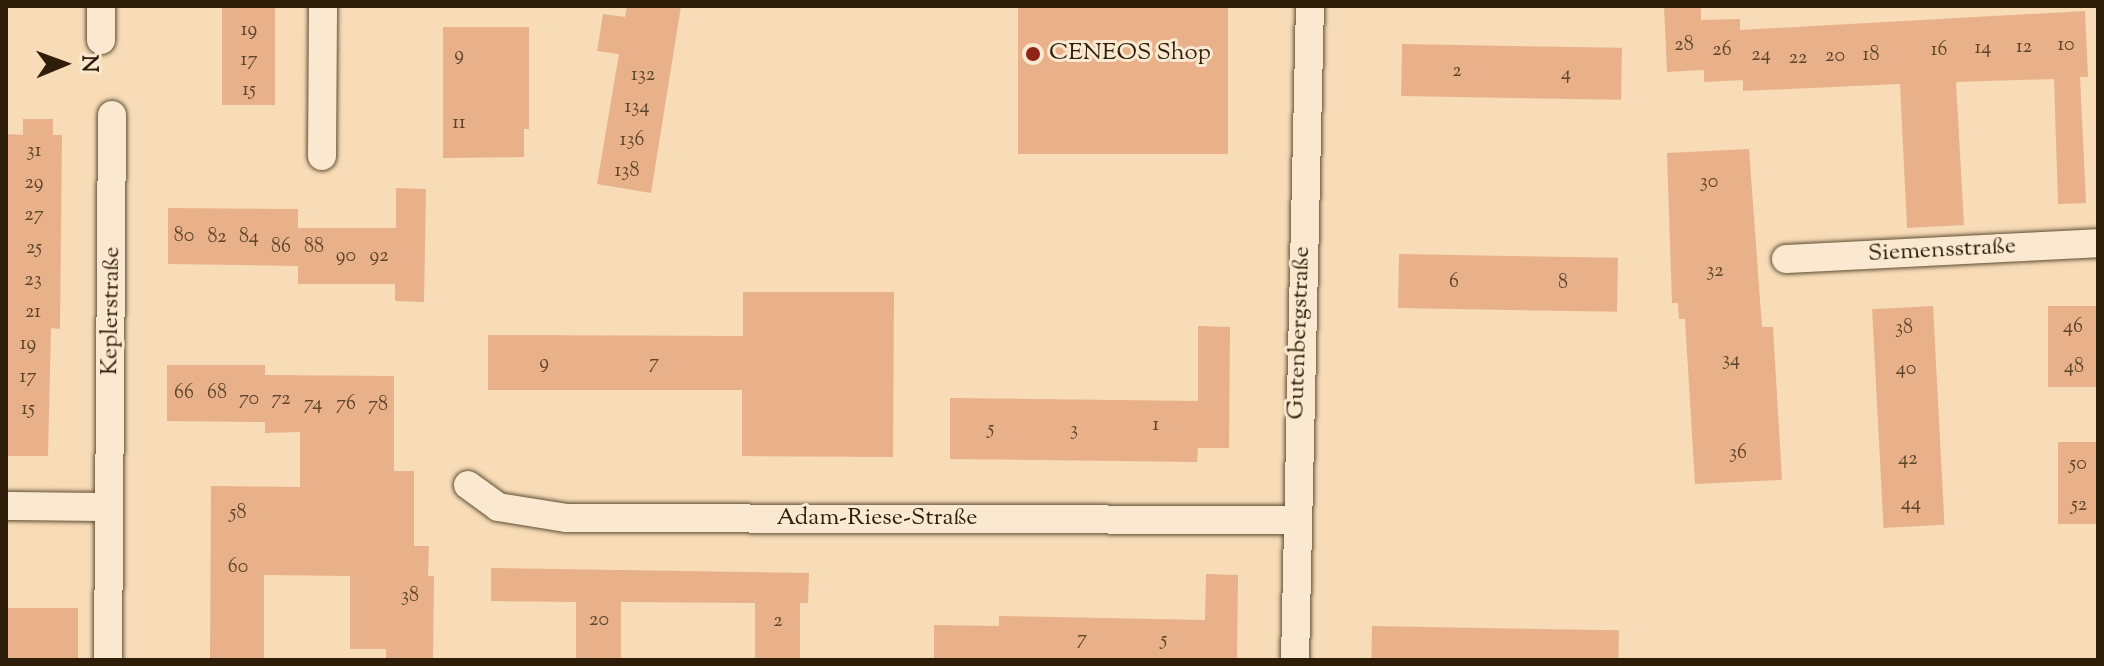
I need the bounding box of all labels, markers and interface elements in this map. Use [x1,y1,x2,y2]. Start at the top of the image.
house number: 19 [241,18,257,42]
north arrow [24,24,104,104]
house number: 28 [1674,33,1694,57]
house number: 10 [2057,33,2075,57]
house number: 12 [2016,35,2032,59]
house number: 14 [1975,36,1991,60]
house number: 26 [1712,38,1732,62]
house number: 16 [1931,38,1947,62]
place label: CENEOS Shop [1049,40,1211,68]
house number: 9 [454,43,464,67]
house number: 24 [1751,43,1771,67]
house number: 18 [1863,43,1879,67]
house number: 20 [1825,44,1845,68]
marker: CENEOS Shop [1024,45,1042,63]
house number: 22 [1789,46,1807,70]
house number: 17 [241,48,257,72]
text: N [72,55,104,73]
house number: 2 [1452,59,1462,83]
house number: 4 [1561,62,1571,86]
house number: 132 [631,63,655,87]
house number: 15 [242,78,256,102]
house number: 134 [625,95,649,119]
house number: 11 [452,111,466,135]
house number: 136 [620,128,644,152]
house number: 31 [27,139,41,163]
house number: 138 [615,159,639,183]
house number: 30 [1700,170,1718,194]
house number: 29 [24,171,44,195]
house number: 27 [24,203,44,227]
house number: 80 [174,224,194,248]
house number: 82 [207,225,227,249]
house number: 84 [239,225,259,249]
street label: Siemensstraße [1867,233,2017,269]
house number: 86 [271,235,291,259]
house number: 88 [304,235,324,259]
house number: 25 [26,236,42,260]
house number: 90 [336,244,356,268]
house number: 92 [369,244,389,268]
street label: Keplerstraße [96,246,128,376]
street label: Gutenbergstraße [1283,246,1317,420]
house number: 32 [1706,259,1724,283]
house number: 23 [24,268,42,292]
house number: 6 [1449,270,1459,294]
house number: 8 [1558,271,1568,295]
house number: 21 [25,300,41,324]
house number: 46 [2063,315,2083,339]
house number: 38 [1895,316,1913,340]
house number: 19 [20,332,36,356]
house number: 34 [1722,348,1740,372]
house number: 9 [539,351,549,375]
house number: 7 [649,351,659,375]
house number: 48 [2064,355,2084,379]
house number: 40 [1896,357,1916,381]
house number: 17 [20,365,36,389]
house number: 66 [174,381,194,405]
house number: 68 [207,381,227,405]
house number: 70 [239,387,259,411]
house number: 72 [271,387,291,411]
house number: 74 [304,392,322,416]
house number: 76 [336,392,356,416]
house number: 78 [368,393,388,417]
house number: 15 [21,397,35,421]
house number: 1 [1153,413,1159,437]
house number: 5 [988,417,994,441]
house number: 3 [1070,418,1078,442]
house number: 36 [1729,441,1747,465]
house number: 42 [1898,447,1918,471]
house number: 50 [2069,452,2087,476]
house number: 44 [1901,492,1921,516]
house number: 52 [2071,493,2087,517]
house number: 58 [230,501,246,525]
street label: Adam-Riese-Straße [777,505,977,533]
house number: 60 [228,555,248,579]
house number: 38 [401,584,419,608]
house number: 20 [589,608,609,632]
house number: 2 [773,609,783,633]
house number: 7 [1077,627,1087,651]
house number: 5 [1161,628,1167,652]

